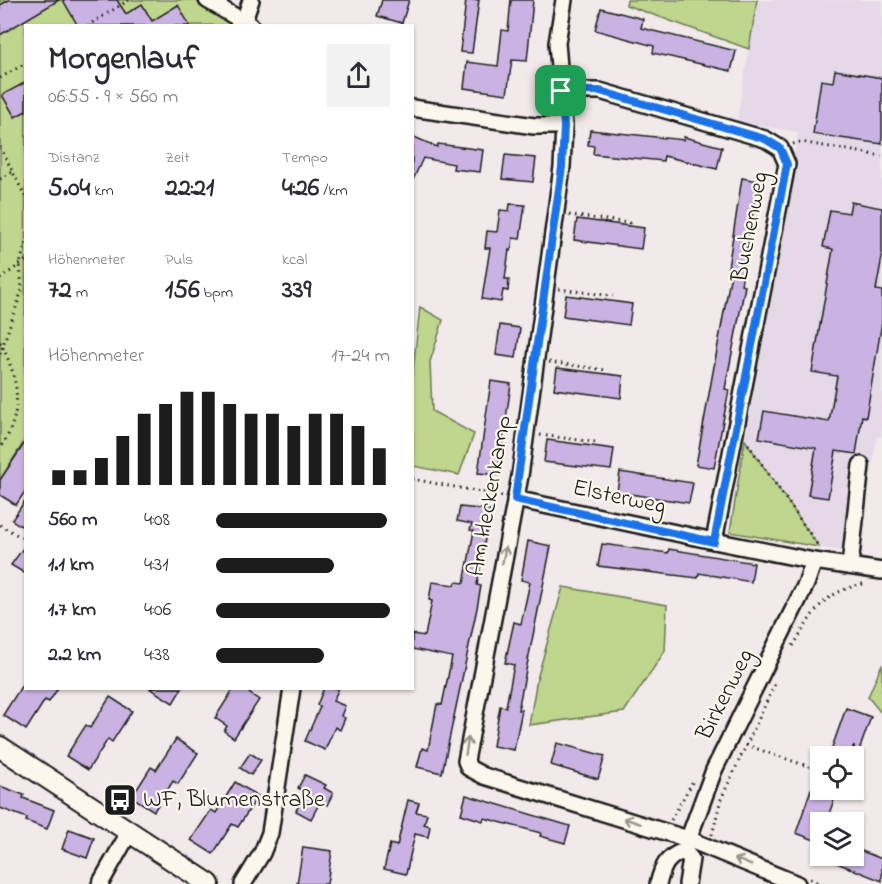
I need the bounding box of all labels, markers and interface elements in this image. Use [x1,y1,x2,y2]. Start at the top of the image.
text: Morgenlauf [48,36,199,84]
button: share [327,44,390,107]
pin [535,65,586,116]
icon: arrive [544,74,577,107]
text: 06:55 · 9 × 560 m [48,83,178,112]
text: Distanz [48,146,99,170]
text: Zeit [165,146,190,170]
text: Tempo [282,146,328,170]
street label: Buchenweg [723,169,779,286]
text: 5.04 [48,170,90,208]
text: 22:21 [165,170,214,208]
text: 4:26 [282,170,319,208]
text: km [90,179,114,203]
text: /km [319,179,348,203]
text: Höhenmeter [48,248,125,272]
text: Puls [165,248,193,272]
text: kcal [282,248,307,272]
text: 72 [48,272,72,310]
text: 156 [165,272,200,310]
text: 339 [282,272,311,310]
text: m [72,281,88,305]
text: bpm [200,281,233,305]
text: Höhenmeter [48,342,144,371]
text: 17–24 m [331,342,390,371]
street label: Am Heckenkamp [460,413,522,579]
street label: Elsterweg [569,471,669,525]
text: 560 m [48,506,97,535]
text: 4:08 [144,506,170,535]
one-way arrow [499,545,510,565]
text: 1.1 km [48,551,94,580]
text: 4:31 [144,551,169,580]
text: 1.7 km [48,596,96,625]
text: 4:06 [144,596,171,625]
text: 2.2 km [48,641,101,670]
text: 4:38 [144,641,170,670]
street label: Birkenweg [688,643,764,748]
one-way arrow [462,737,473,756]
map controls [810,746,864,866]
button: locate [810,746,864,800]
bus stop icon: WF, Blumenstraße [102,782,138,818]
place label: WF, Blumenstraße [143,783,325,818]
button: layers [810,812,864,866]
one-way arrow [623,815,642,826]
one-way arrow [734,856,753,867]

